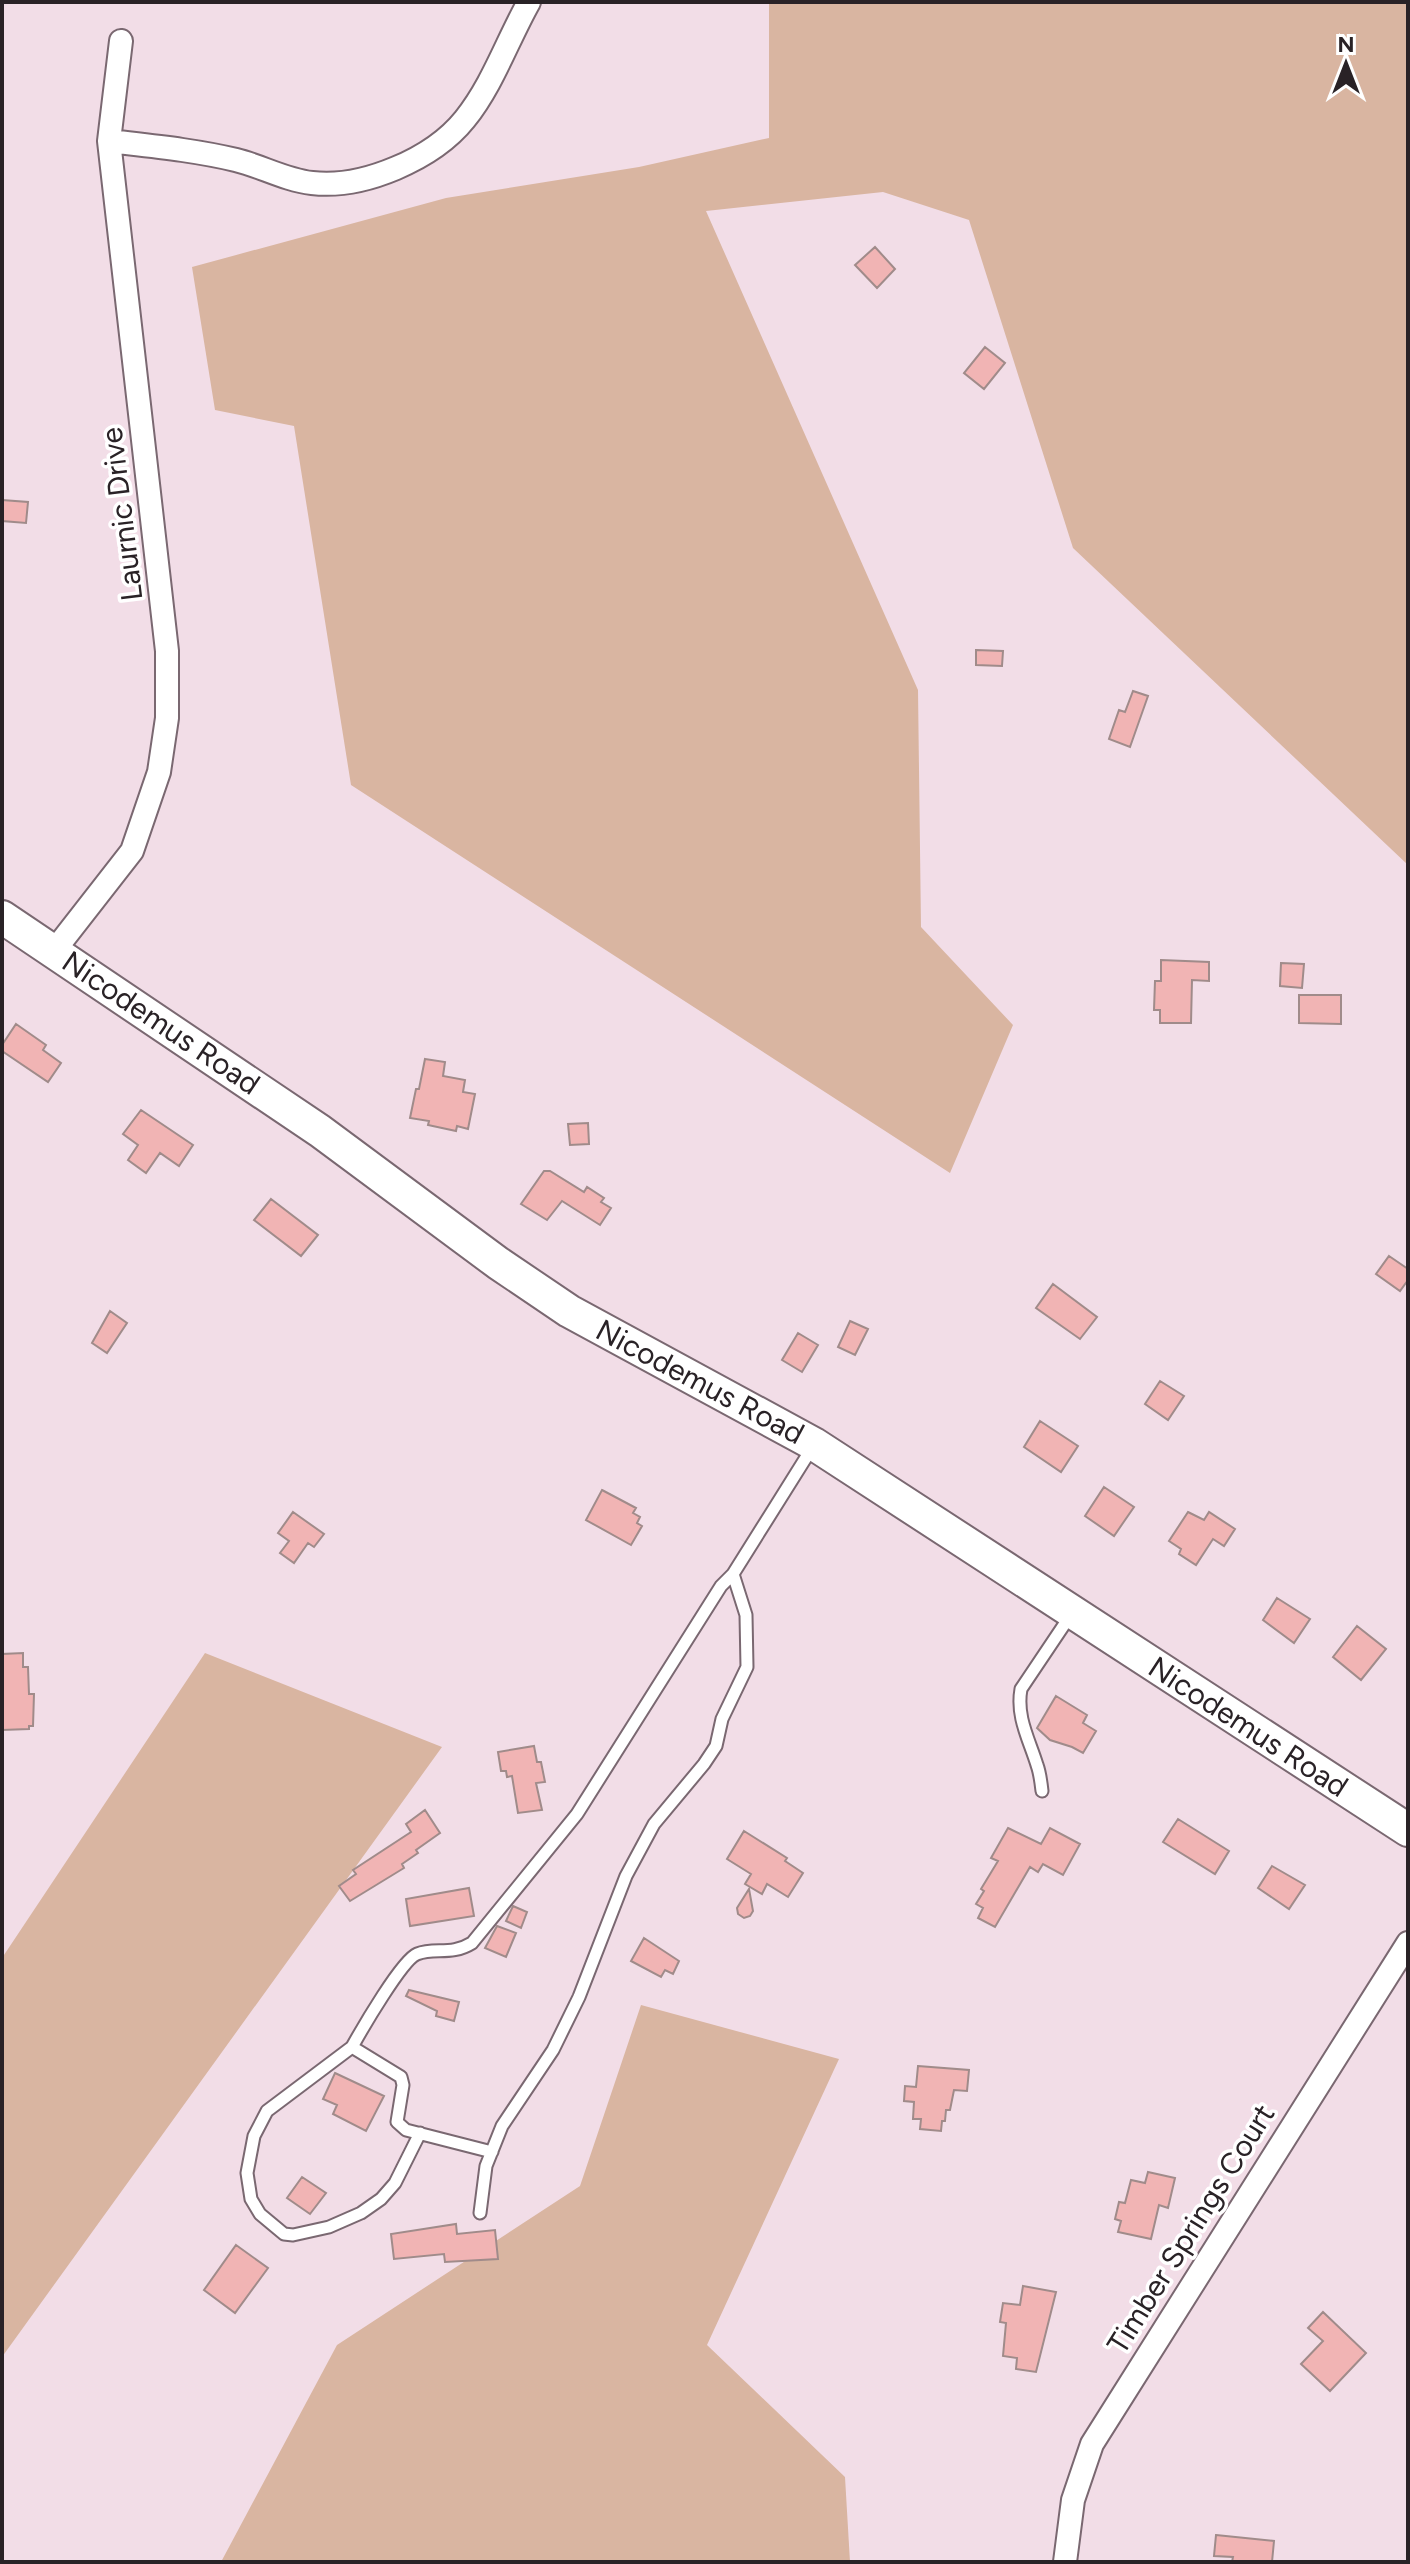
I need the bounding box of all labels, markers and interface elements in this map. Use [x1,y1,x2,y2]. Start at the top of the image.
north arrow [1306,24,1386,104]
text: N [1337,31,1355,58]
street label: Laurnic Drive [93,425,150,603]
street label: Nicodemus Road [55,943,267,1102]
street label: Nicodemus Road [590,1311,811,1452]
street label: Nicodemus Road [1142,1648,1355,1805]
street label: Timber Springs Court [1099,2097,1282,2360]

